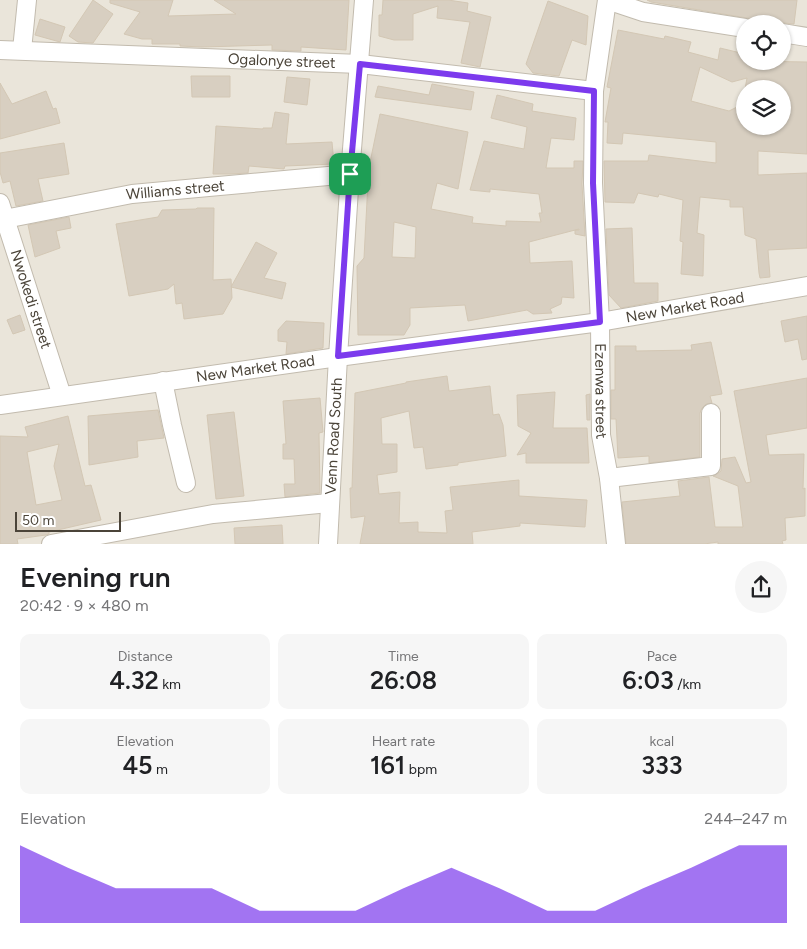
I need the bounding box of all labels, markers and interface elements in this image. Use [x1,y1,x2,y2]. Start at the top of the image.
map controls [736,15,791,135]
button: locate [736,15,791,70]
street label: Ogalonye street [228,50,336,72]
button: layers [736,80,791,135]
pin [329,153,371,195]
icon: arrive [336,160,364,188]
street label: Williams street [125,177,226,204]
street label: Nwokedi street [7,247,55,351]
street label: New Market Road [624,288,746,326]
street label: Ezenwa street [591,343,611,441]
street label: New Market Road [195,351,316,386]
street label: Venn Road South [322,377,346,495]
scale bar [15,509,121,532]
text: 50 m [22,512,54,529]
text: Evening run [20,560,171,594]
button: share [735,561,787,613]
text: 20:42 · 9 × 480 m [20,596,149,615]
text: Distance [118,648,173,665]
text: Time [388,648,419,665]
text: Pace [647,648,677,665]
text: 4.32 [109,665,159,695]
text: 26:08 [370,665,437,695]
text: 6:03 [622,665,674,695]
text: km [159,676,181,693]
text: /km [674,676,701,693]
text: Elevation [116,733,174,750]
text: Heart rate [372,733,435,750]
text: kcal [650,733,674,750]
text: 45 [122,750,153,780]
text: 161 [370,750,405,780]
text: 333 [641,750,682,780]
text: m [153,761,168,778]
text: bpm [405,761,437,778]
text: Elevation [20,809,86,828]
text: 244–247 m [704,809,787,828]

